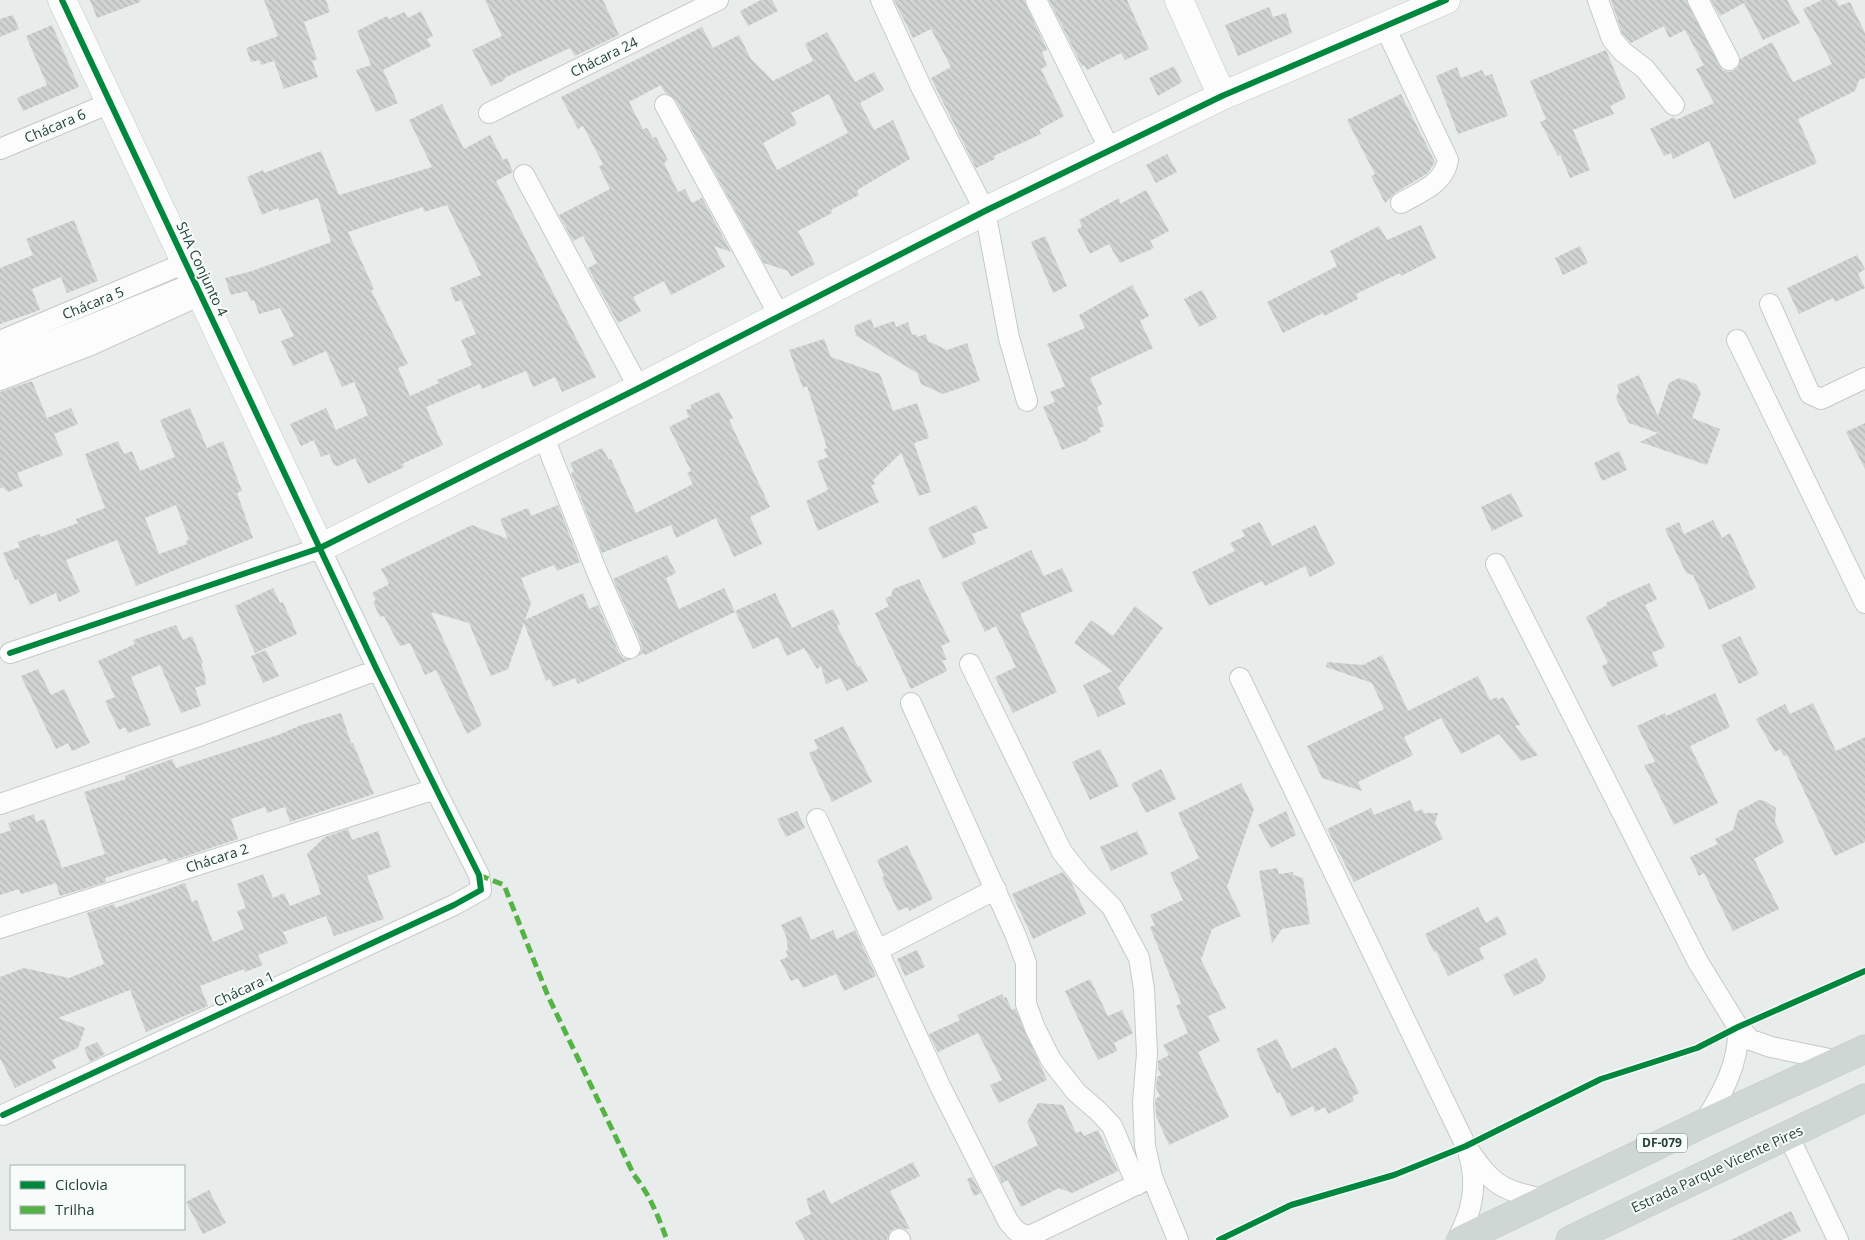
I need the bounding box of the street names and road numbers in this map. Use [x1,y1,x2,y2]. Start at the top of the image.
street label: Chácara 24 [567,32,641,81]
street label: Chácara 6 [21,104,88,147]
street label: SHA Conjunto 4 [172,219,233,319]
street label: Chácara 5 [59,282,126,323]
street label: Chácara 2 [183,838,251,877]
street label: Chácara 1 [210,966,277,1011]
street label: Estrada Parque Vicente Pires [1628,1120,1806,1217]
road number: DF-079 [1637,1134,1687,1152]

